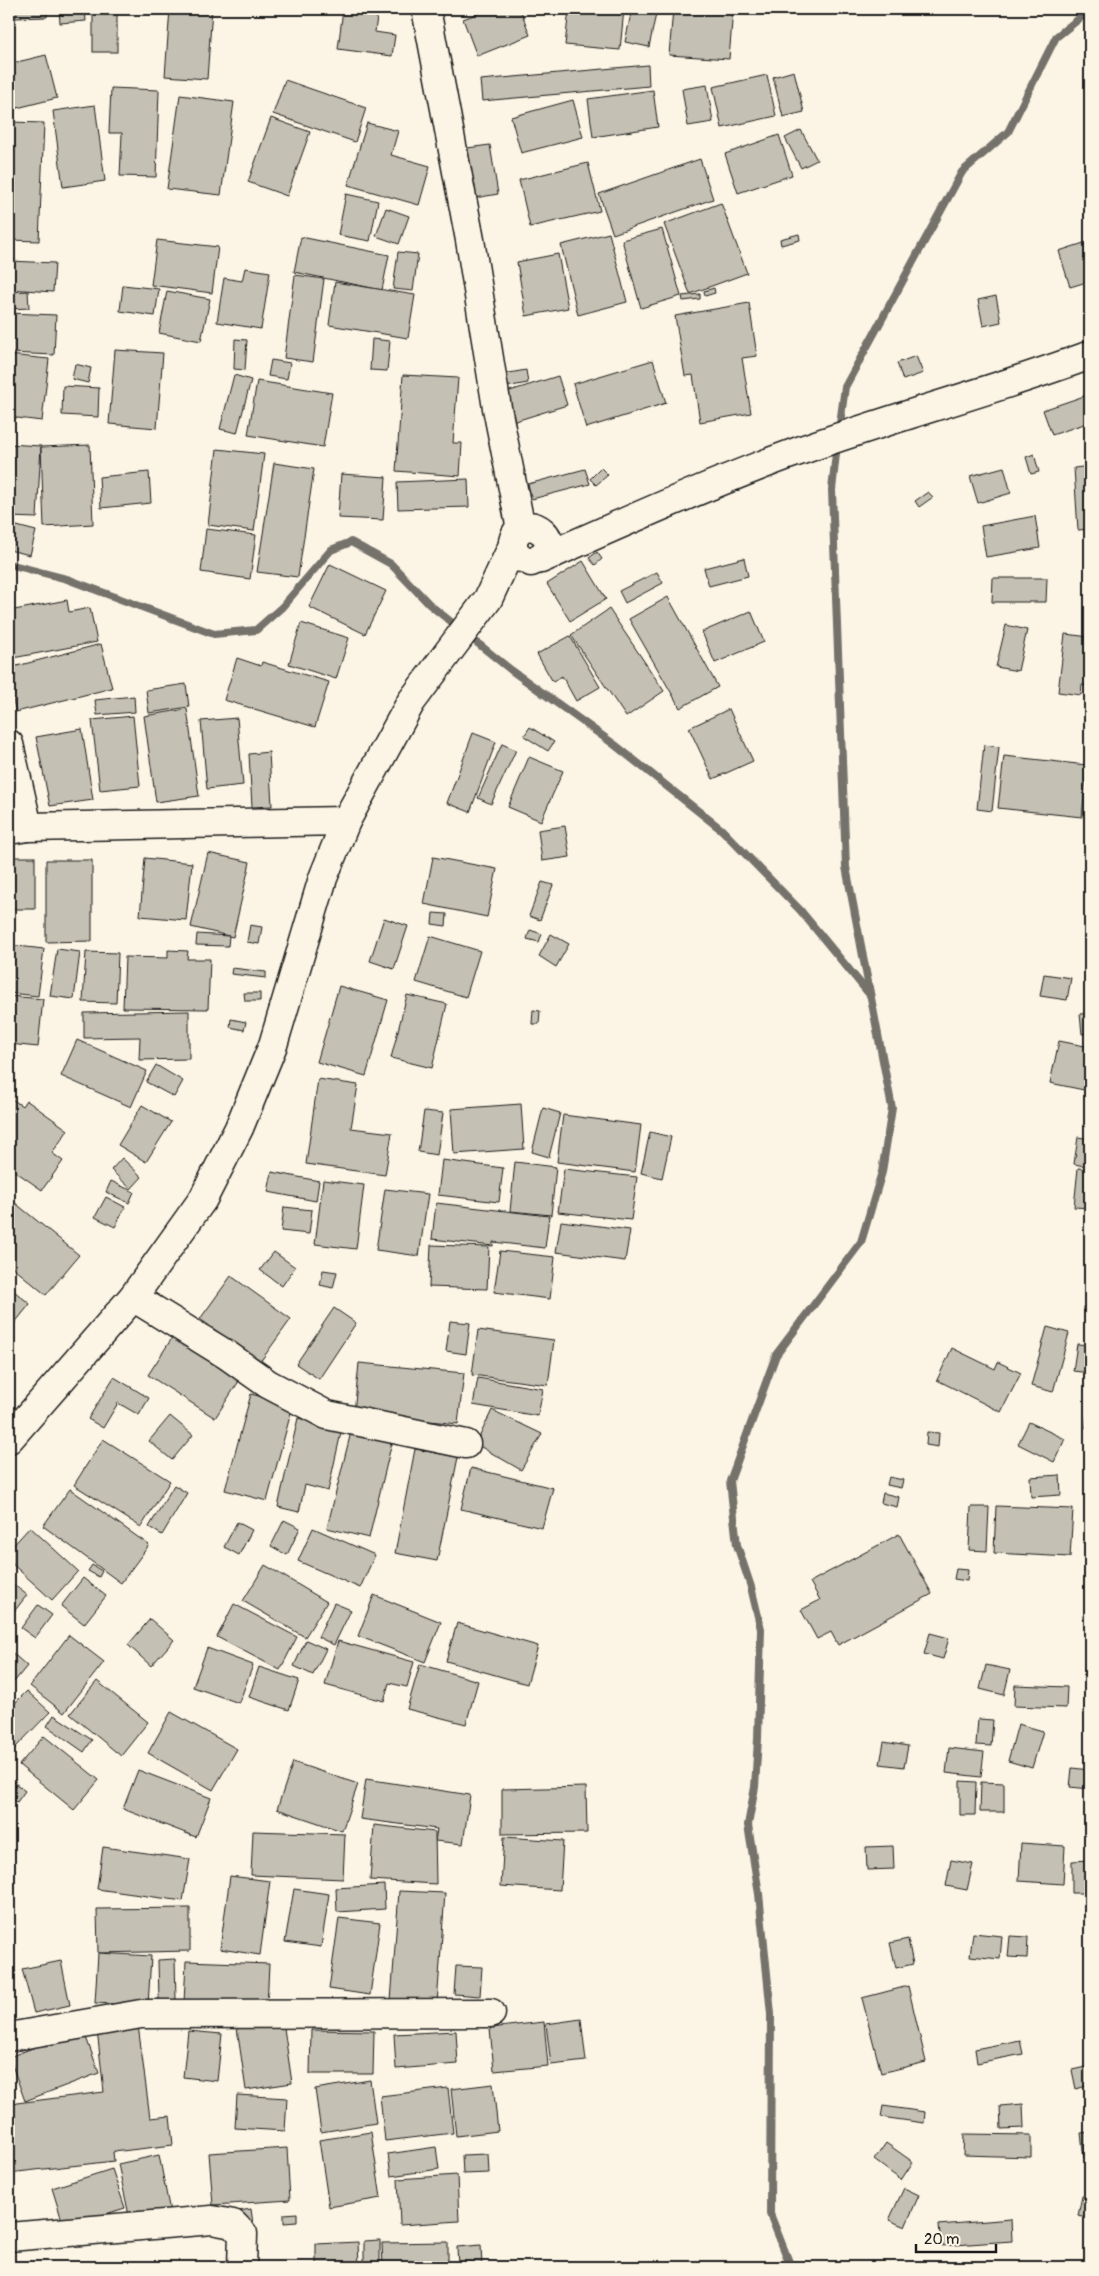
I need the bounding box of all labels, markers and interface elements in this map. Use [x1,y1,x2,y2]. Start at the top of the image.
scale bar [916,2221,996,2253]
text: 20 m [924,2230,959,2249]

